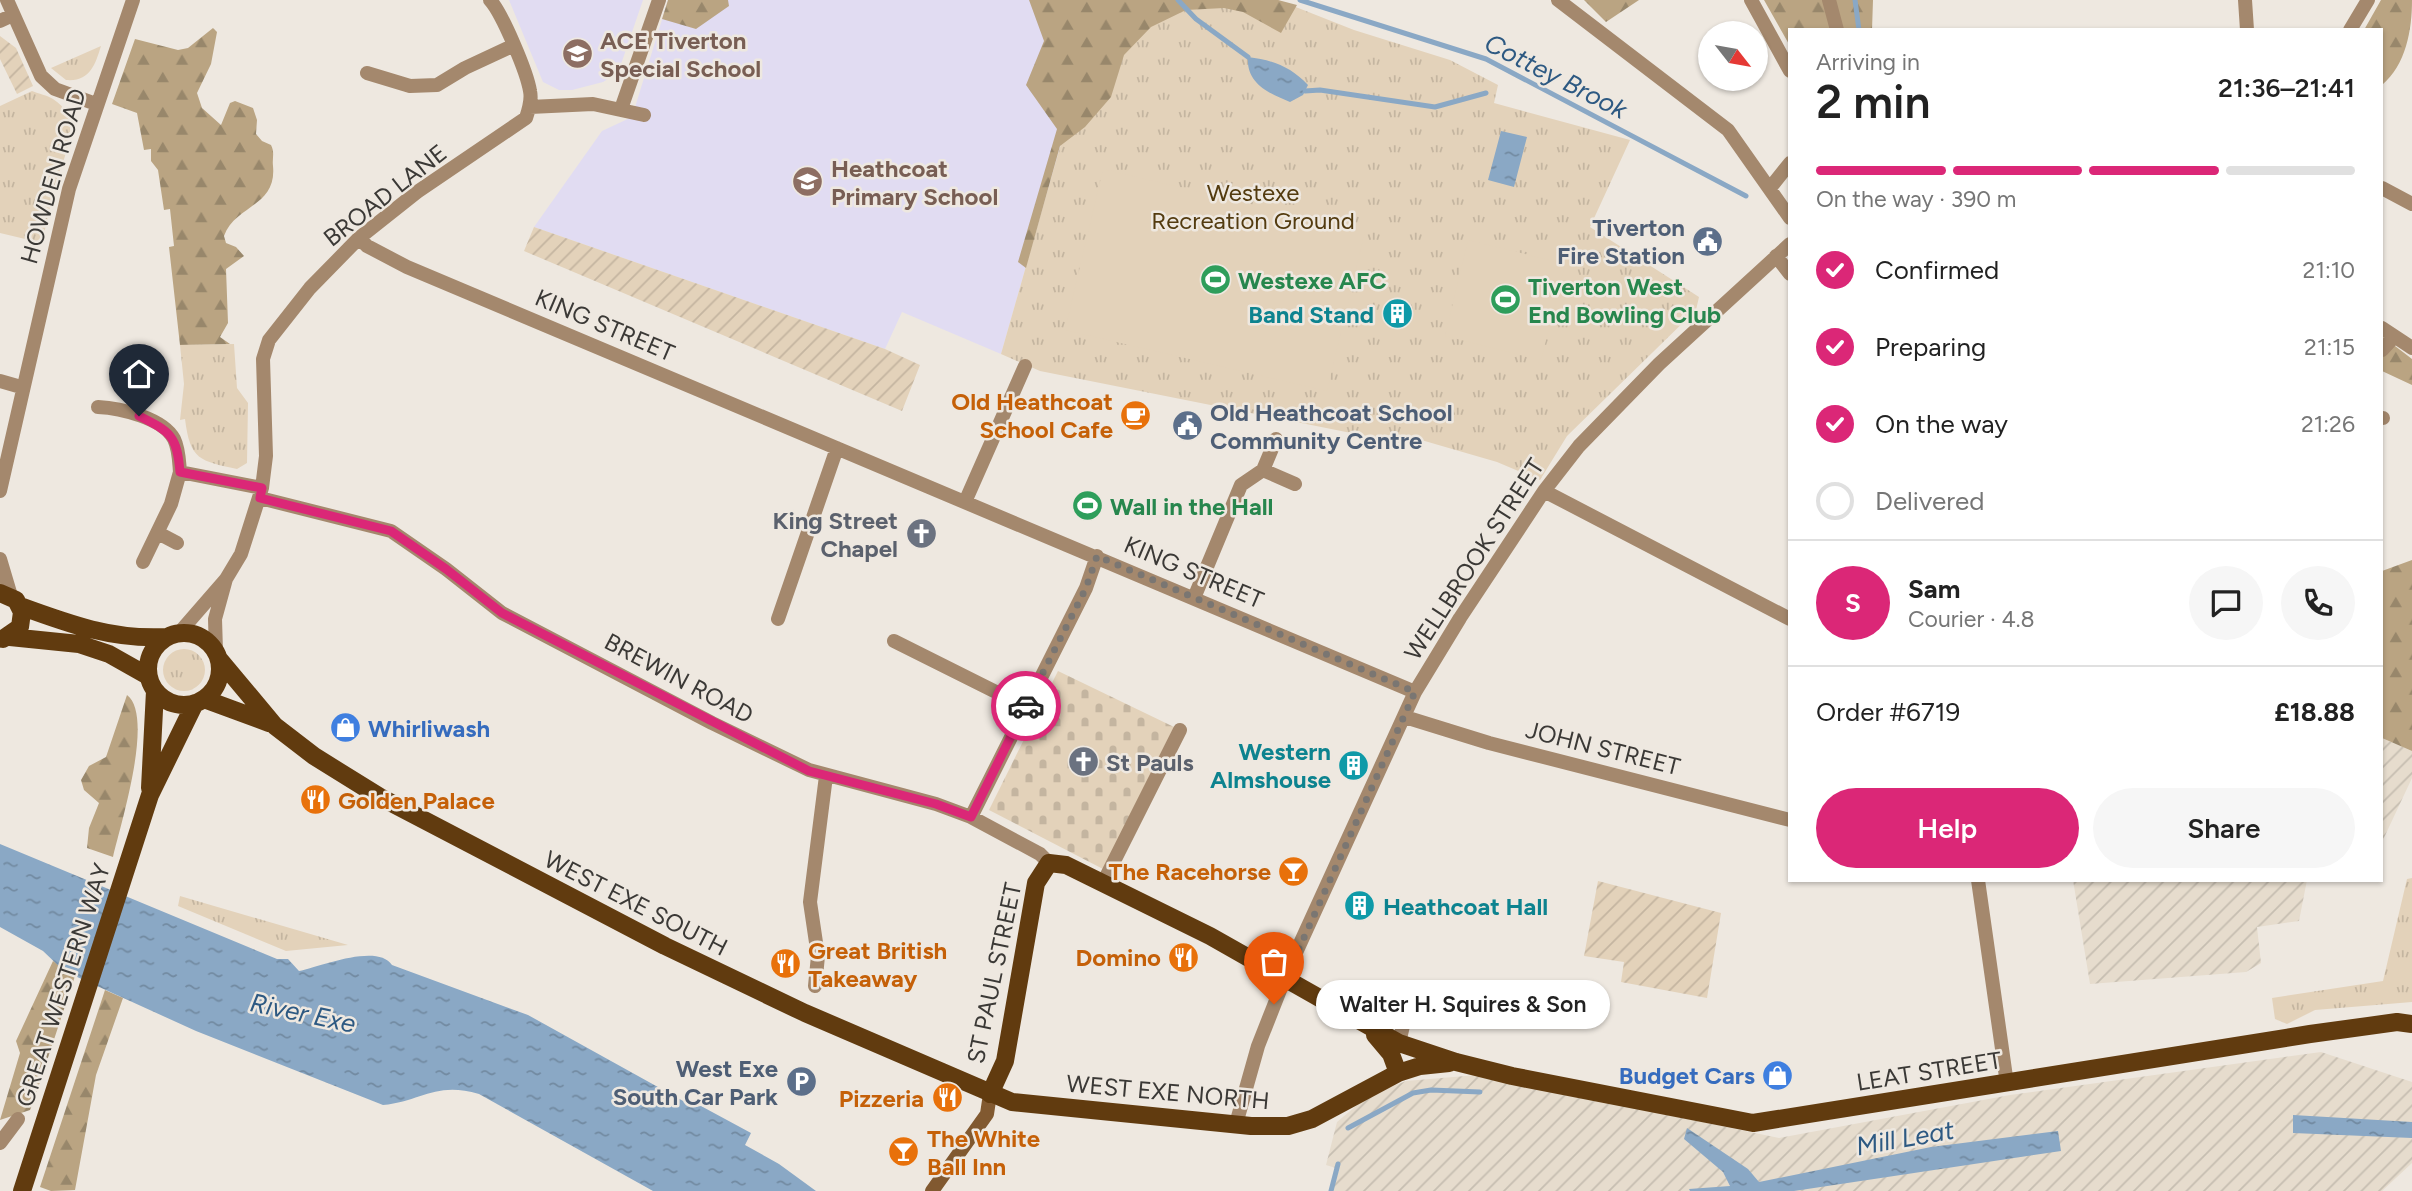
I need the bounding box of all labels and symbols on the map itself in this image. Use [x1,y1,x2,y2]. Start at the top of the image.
north arrow [1698,21,1768,91]
place label: ACE Tiverton Special School [600,26,761,83]
water label: Cottey Brook [1479,26,1634,126]
school or university icon: ACE Tiverton Special School [560,37,594,71]
street label: HOWDEN ROAD [14,85,92,267]
street label: BROAD LANE [318,138,452,252]
place label: Heathcoat Primary School [831,154,998,211]
school or university icon: Heathcoat Primary School [791,165,825,199]
park label: Westexe Recreation Ground [1151,178,1355,235]
place label: Tiverton Fire Station [1557,213,1685,270]
public building icon: Tiverton Fire Station [1691,224,1725,258]
sports icon: Westexe AFC [1198,263,1232,297]
place label: Westexe AFC [1238,266,1387,295]
place label: Tiverton West End Bowling Club [1528,272,1721,329]
street label: KING STREET [531,283,679,367]
sports icon: Tiverton West End Bowling Club [1488,283,1522,317]
building icon: Band Stand [1380,297,1414,331]
place label: Band Stand [1248,300,1374,329]
pin [109,344,169,416]
place label: Old Heathcoat School Cafe [951,387,1113,444]
cafe icon: Old Heathcoat School Cafe [1119,398,1153,432]
place label: Old Heathcoat School Community Centre [1210,398,1453,455]
public building icon: Old Heathcoat School Community Centre [1170,409,1204,443]
street label: WELLBROOK STREET [1398,453,1550,665]
sports icon: Wall in the Hall [1070,489,1104,523]
place label: Wall in the Hall [1110,492,1274,521]
place label: King Street Chapel [772,506,898,563]
church icon: King Street Chapel [904,517,938,551]
street label: KING STREET [1120,530,1268,614]
street label: BREWIN ROAD [600,627,758,729]
courier [991,671,1061,741]
shop icon: Whirliwash [328,711,362,745]
place label: Whirliwash [368,714,490,743]
street label: JOHN STREET [1523,715,1683,781]
place label: Western Almshouse [1210,737,1331,794]
church icon: St Pauls [1066,745,1100,779]
place label: St Pauls [1106,748,1194,777]
building icon: Western Almshouse [1337,748,1371,782]
restaurant icon: Golden Palace [298,783,332,817]
place label: Golden Palace [338,786,495,815]
street label: WEST EXE SOUTH [540,844,732,962]
bar icon: The Racehorse [1277,854,1311,888]
place label: The Racehorse [1108,857,1271,886]
street label: GREAT WESTERN WAY [10,859,116,1110]
street label: ST PAUL STREET [961,880,1027,1066]
building icon: Heathcoat Hall [1343,889,1377,923]
place label: Heathcoat Hall [1383,892,1548,921]
pin [1244,932,1304,1004]
place label: Great British Takeaway [808,936,947,993]
restaurant icon: Domino [1167,940,1201,974]
place label: Domino [1075,943,1161,972]
restaurant icon: Great British Takeaway [768,947,802,981]
callout: Walter H. Squires & Son [1316,979,1610,1028]
water label: River Exe [247,986,359,1040]
street label: LEAT STREET [1854,1045,2004,1097]
place label: West Exe South Car Park [613,1054,778,1111]
shop icon: Budget Cars [1761,1058,1795,1092]
place label: Budget Cars [1619,1061,1755,1090]
parking icon: West Exe South Car Park [784,1065,818,1099]
street label: WEST EXE NORTH [1065,1069,1271,1115]
restaurant icon: Pizzeria [930,1081,964,1115]
place label: Pizzeria [839,1084,924,1113]
water label: Mill Leat [1853,1113,1957,1162]
place label: The White Ball Inn [927,1124,1040,1181]
bar icon: The White Ball Inn [887,1135,921,1169]

